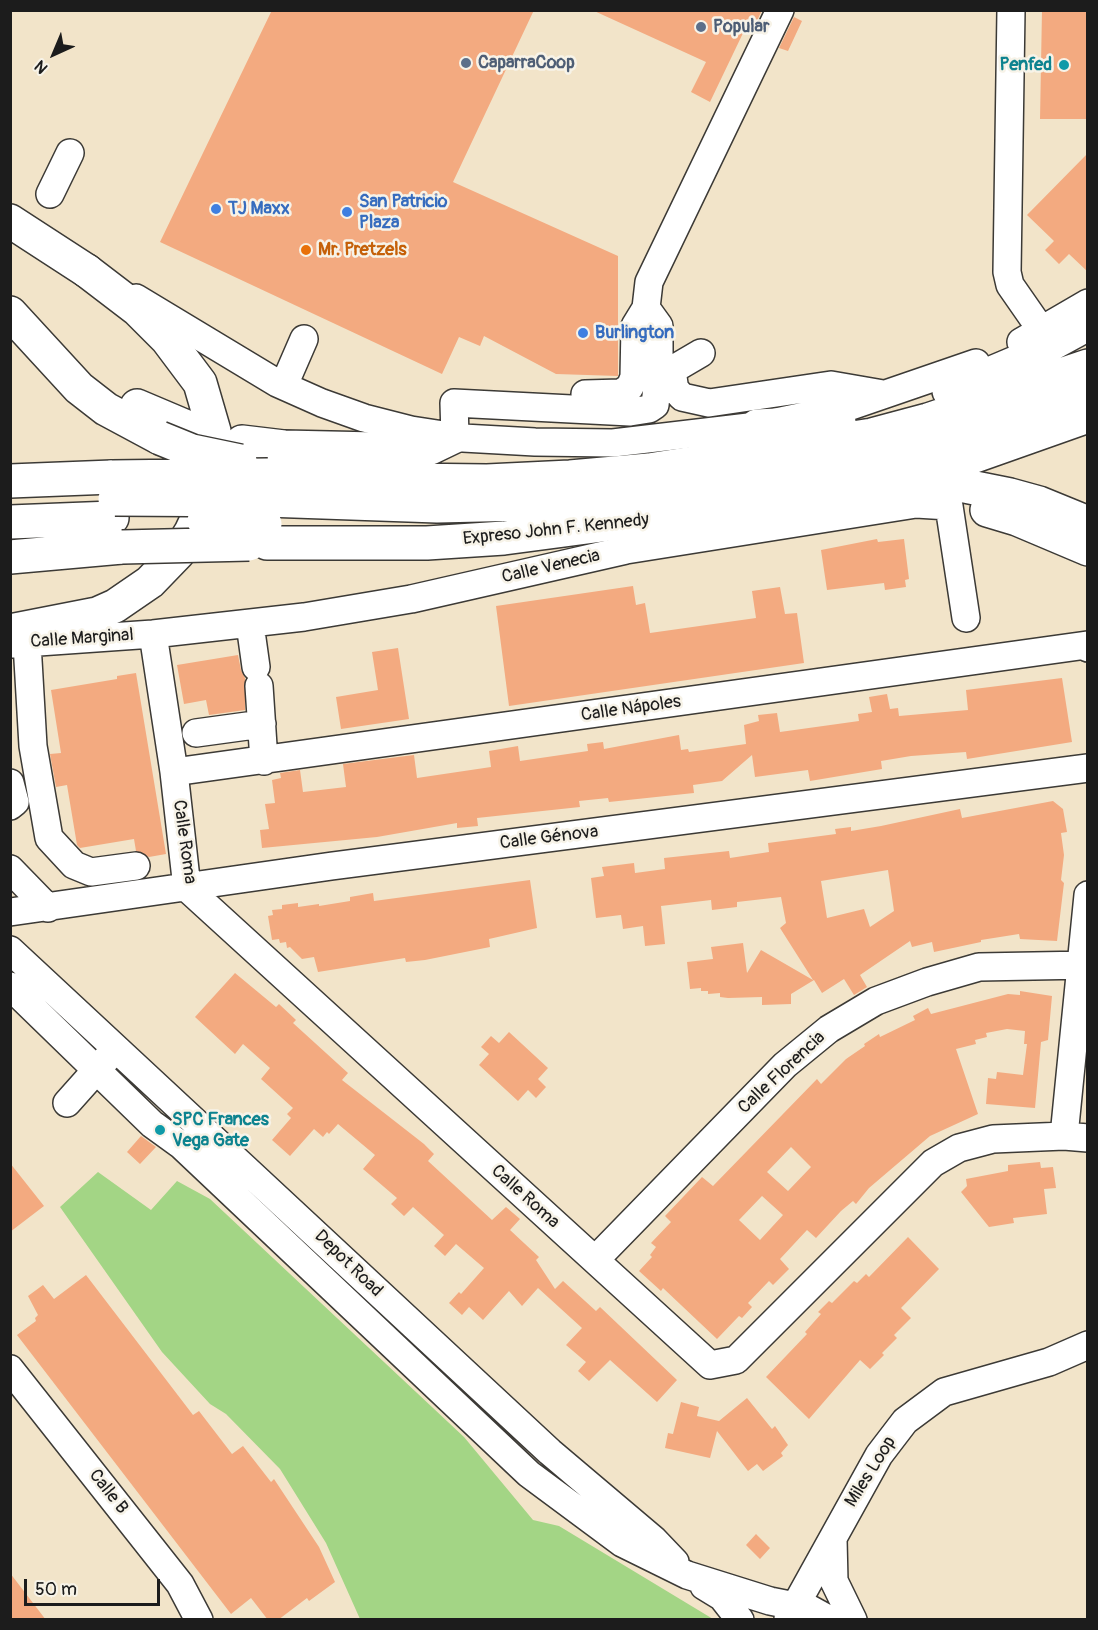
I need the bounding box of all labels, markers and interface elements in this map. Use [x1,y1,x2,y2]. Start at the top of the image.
place label: Popular [713,16,769,38]
marker: Popular [694,20,708,34]
north arrow [24,24,84,84]
place label: CaparraCoop [478,52,575,74]
place label: Penfed [999,54,1052,76]
text: N [31,56,52,78]
marker: CaparraCoop [459,56,473,70]
marker: Penfed [1057,58,1071,72]
place label: San Patricio Plaza [359,191,447,234]
place label: TJ Maxx [228,198,290,220]
marker: TJ Maxx [209,202,223,216]
marker: San Patricio Plaza [340,205,354,219]
place label: Mr. Pretzels [318,239,407,261]
marker: Mr. Pretzels [299,243,313,257]
place label: Burlington [595,322,674,344]
marker: Burlington [576,326,590,340]
street label: Expreso John F. Kennedy [462,509,650,551]
street label: Calle Venecia [500,545,602,589]
street label: Calle Marginal [30,625,134,653]
street label: Calle Nápoles [580,691,682,727]
street label: Calle Roma [167,799,201,885]
street label: Calle Génova [499,821,599,855]
street label: Calle Florencia [734,1027,830,1119]
place label: SPC Frances Vega Gate [172,1109,269,1152]
marker: SPC Frances Vega Gate [153,1123,167,1137]
street label: Calle Roma [486,1161,564,1233]
street label: Depot Road [309,1226,387,1302]
street label: Miles Loop [841,1433,901,1511]
street label: Calle B [84,1465,132,1519]
scale bar [27,1567,164,1605]
text: 50 m [35,1578,77,1601]

